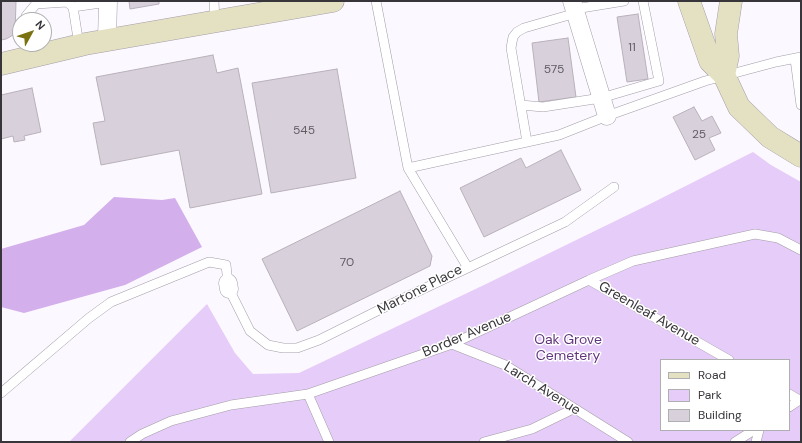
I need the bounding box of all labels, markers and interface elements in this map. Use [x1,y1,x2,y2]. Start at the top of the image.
north arrow [12,12,52,52]
text: N [32,17,48,33]
house number: 11 [628,41,636,55]
house number: 575 [544,63,564,77]
house number: 545 [293,124,315,138]
house number: 25 [692,128,706,142]
house number: 70 [340,256,354,270]
street label: Martone Place [375,261,465,319]
street label: Greenleaf Avenue [595,278,703,350]
street label: Border Avenue [420,309,514,361]
park label: Oak Grove Cemetery [534,332,602,364]
street label: Larch Avenue [501,359,583,419]
legend [660,359,790,431]
text: Road [698,367,726,383]
text: Park [698,387,722,403]
text: Building [698,407,742,423]

